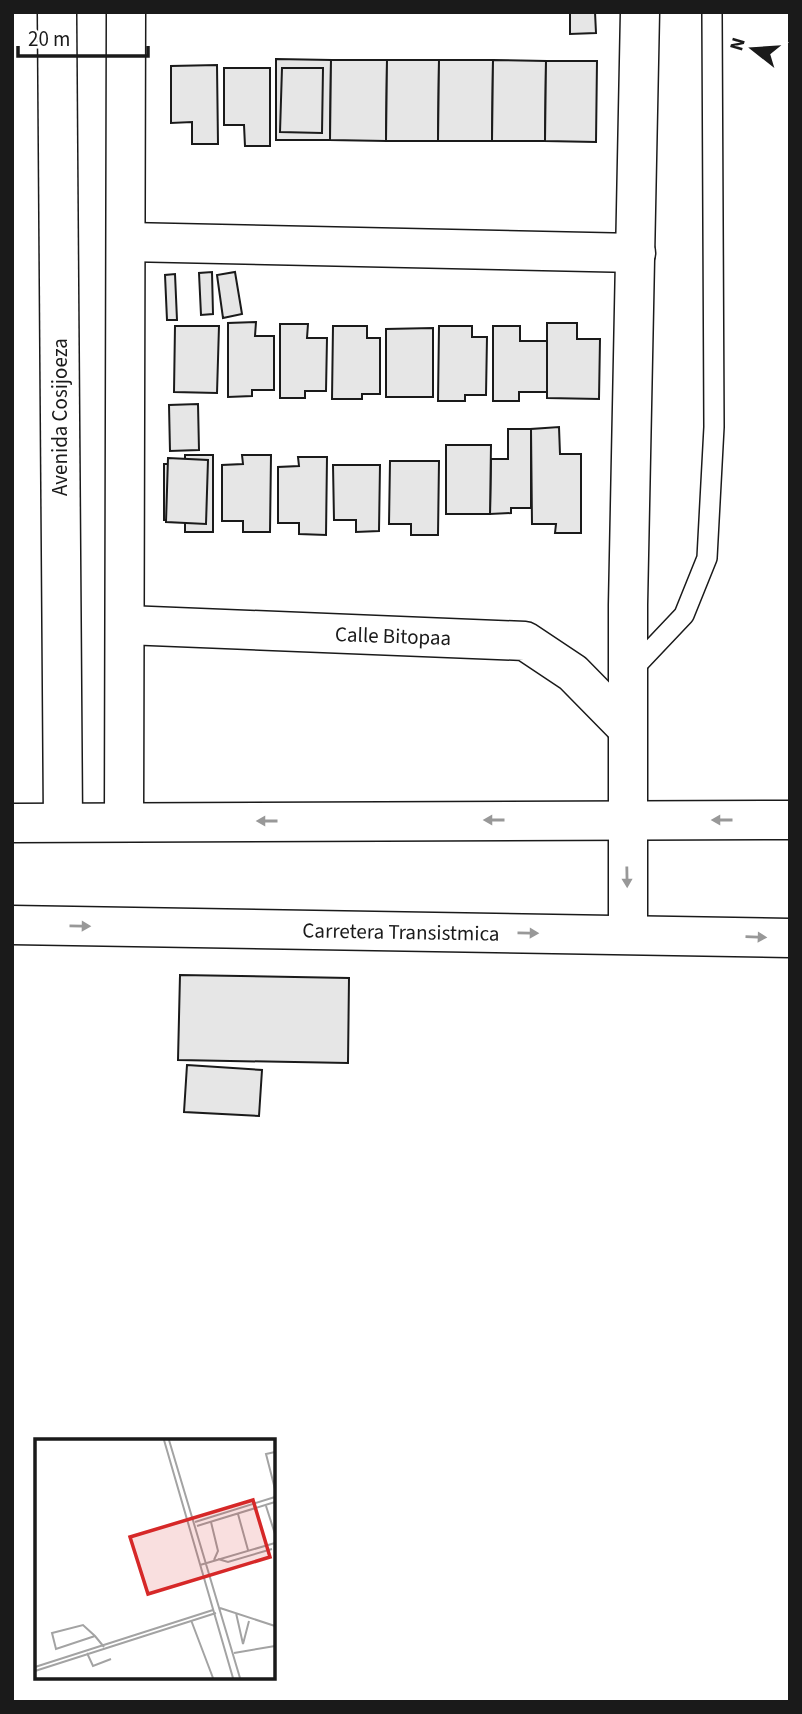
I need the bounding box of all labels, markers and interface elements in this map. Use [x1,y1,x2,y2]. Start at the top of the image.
scale bar [18,14,147,58]
north arrow [718,14,788,84]
text: 20 m [28,24,70,54]
text: N [723,34,753,54]
street label: Avenida Cosijoeza [45,338,75,496]
street label: Calle Bitopaa [334,619,452,653]
one-way arrow [483,814,505,826]
one-way arrow [710,814,732,826]
one-way arrow [255,815,277,827]
one-way arrow [621,866,633,888]
street label: Carretera Transistmica [302,915,500,949]
one-way arrow [70,921,92,932]
one-way arrow [518,927,540,939]
one-way arrow [745,932,767,943]
inset map [35,1439,275,1679]

